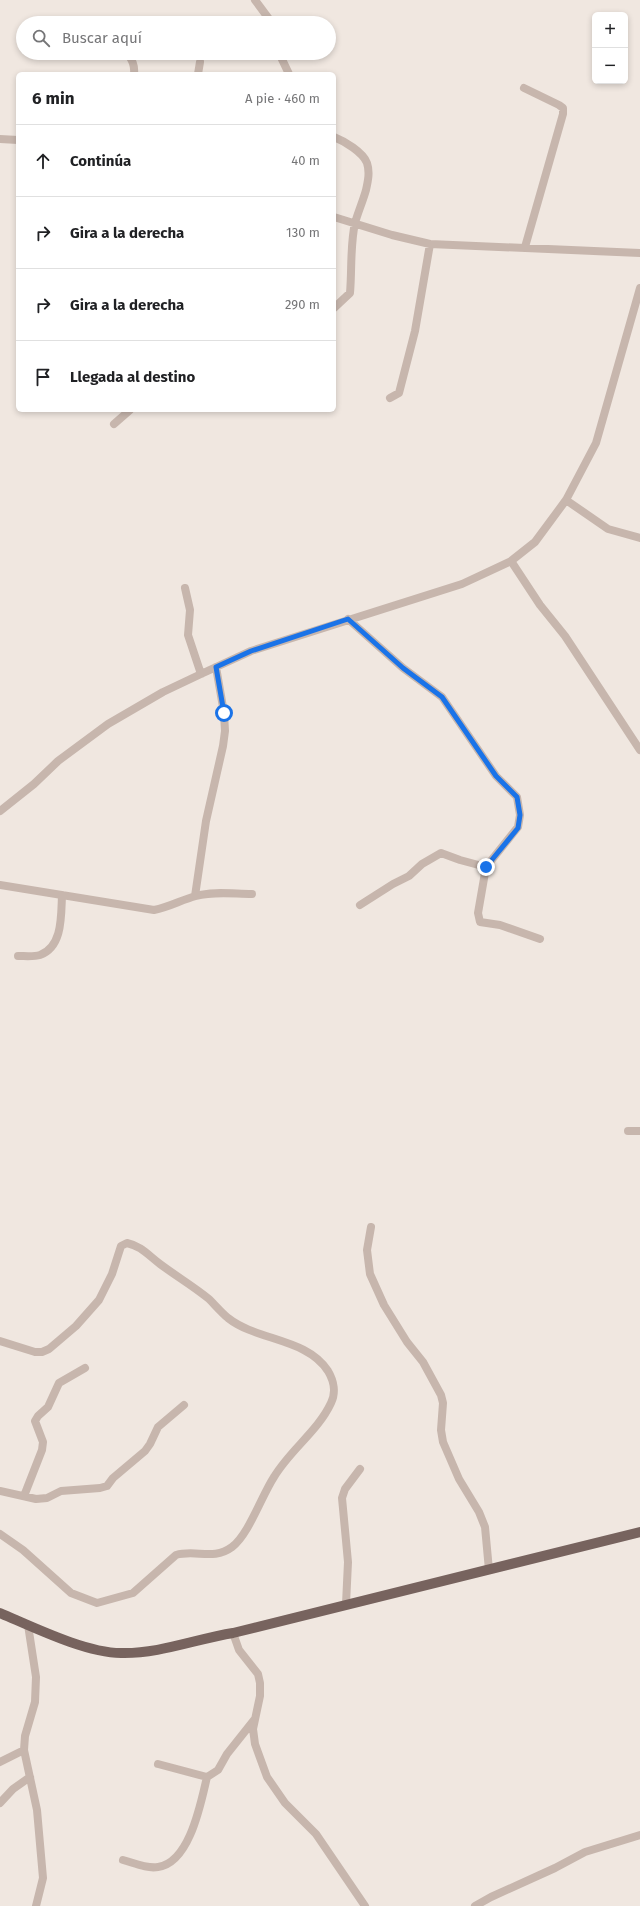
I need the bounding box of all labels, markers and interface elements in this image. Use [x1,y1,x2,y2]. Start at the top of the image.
map controls [592,12,628,84]
button: + [592,12,628,48]
search box [16,16,336,60]
icon: search [30,27,52,49]
text: Buscar aquí [62,29,142,47]
button: − [592,48,628,84]
text: 6 min [32,88,75,109]
text: A pie · 460 m [245,91,320,106]
icon: ahead [32,150,54,172]
text: Continúa [70,152,131,170]
text: 40 m [291,153,320,168]
icon: right [32,222,54,244]
text: Gira a la derecha [70,224,184,242]
text: 130 m [286,225,320,240]
icon: right [32,294,54,316]
text: Gira a la derecha [70,296,184,314]
text: 290 m [285,297,320,312]
icon: arrive [32,366,54,388]
text: Llegada al destino [70,368,195,386]
route start [215,704,233,722]
route end [477,858,495,876]

